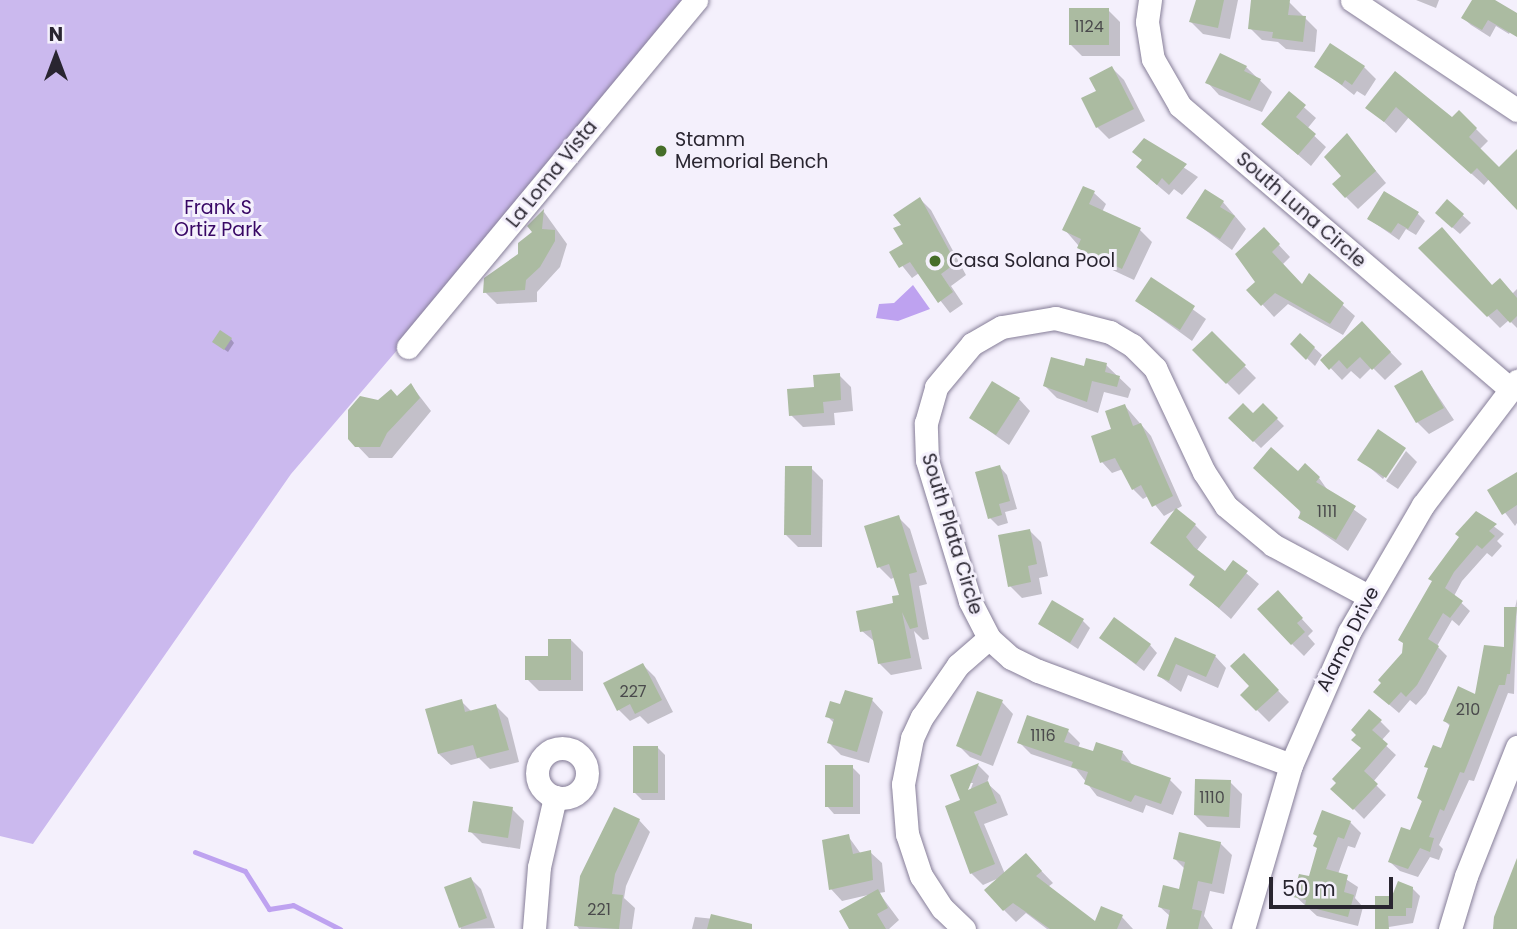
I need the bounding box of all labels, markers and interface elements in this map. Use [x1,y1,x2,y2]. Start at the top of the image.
house number: 1124 [1074,17,1104,37]
north arrow [21,21,91,91]
text: N [49,21,63,48]
street label: La Loma Vista [502,116,602,232]
place label: Stamm Memorial Bench [675,129,829,173]
marker: Stamm Memorial Bench [653,143,669,159]
street label: South Luna Circle [1231,147,1371,273]
park label: Frank S Ortiz Park [174,197,262,241]
place label: Casa Solana Pool [949,250,1115,272]
marker: Casa Solana Pool [927,253,943,269]
street label: South Plata Circle [917,451,987,617]
house number: 1111 [1317,502,1337,522]
street label: Alamo Drive [1312,583,1384,695]
house number: 227 [619,682,647,702]
house number: 210 [1456,700,1480,720]
house number: 1116 [1030,726,1056,746]
house number: 1110 [1199,788,1225,808]
scale bar [1272,862,1396,906]
text: 50 m [1282,874,1336,903]
house number: 221 [587,900,611,920]

